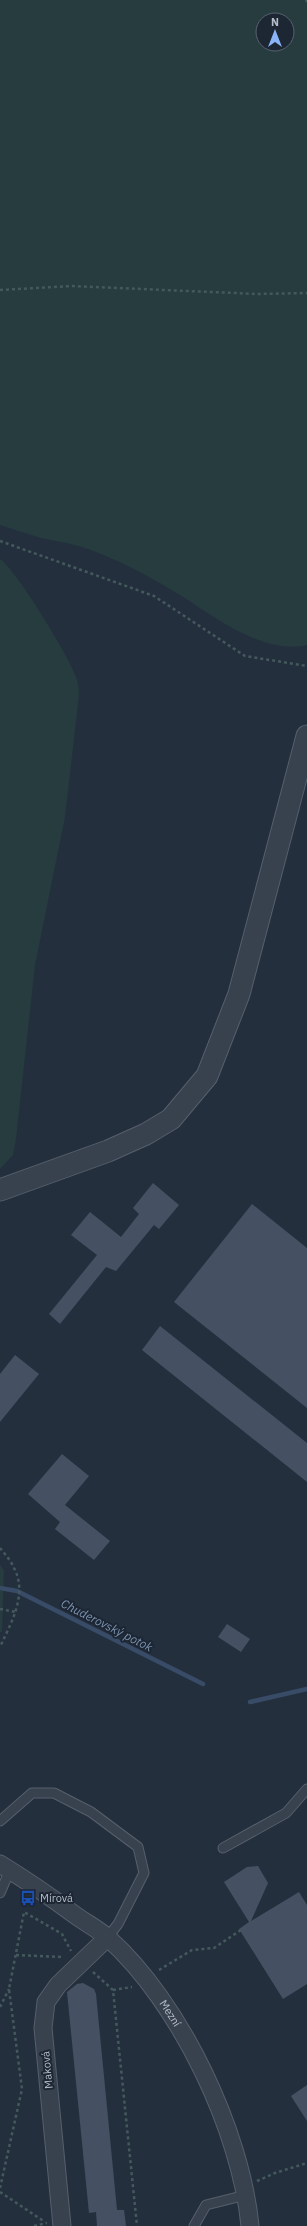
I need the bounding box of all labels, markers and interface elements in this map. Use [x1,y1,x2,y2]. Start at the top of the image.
north arrow [255,12,295,52]
text: N [271,15,279,29]
water label: Chuderovský potok [59,1595,156,1655]
bus stop icon: Mírová [19,1889,37,1907]
place label: Mírová [40,1891,73,1905]
street label: Mezní [157,1997,184,2029]
street label: Maková [38,2051,56,2089]

